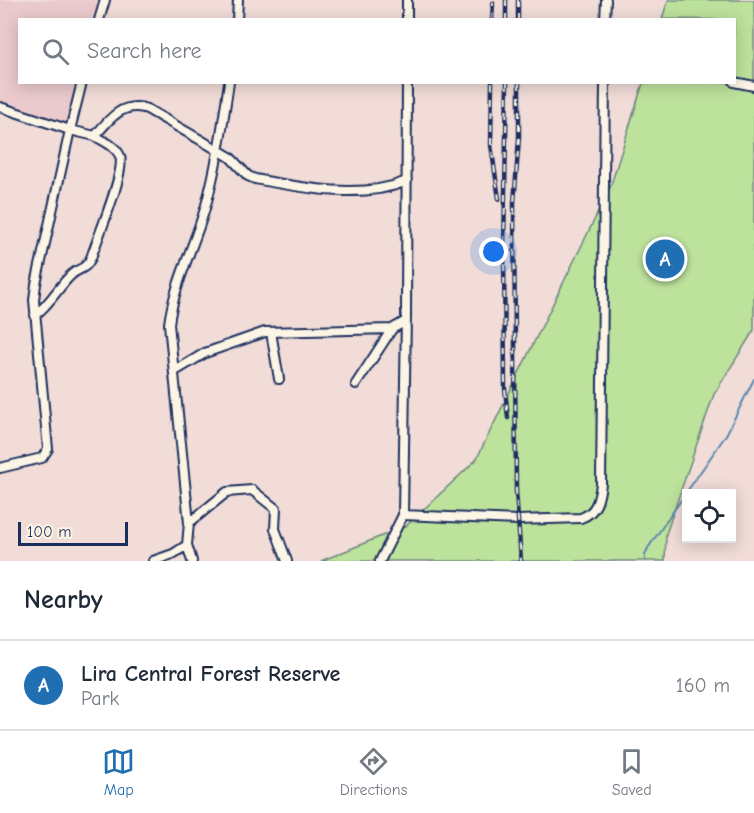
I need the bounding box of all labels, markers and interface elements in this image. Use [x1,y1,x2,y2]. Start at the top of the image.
search box [18,18,736,84]
icon: search [39,35,72,68]
text: Search here [87,38,202,64]
pin: A [646,236,684,282]
your location [479,237,508,266]
map controls [682,489,736,543]
button: locate [682,489,736,543]
scale bar [18,519,128,546]
text: 100 m [27,523,71,541]
text: Nearby [24,585,103,615]
text: Lira Central Forest Reserve [81,661,340,687]
text: A [38,674,49,697]
text: 160 m [676,674,730,697]
text: Park [81,687,119,710]
tab: Map [102,745,135,799]
tab: Directions [340,745,407,799]
tab: Saved [612,745,652,799]

